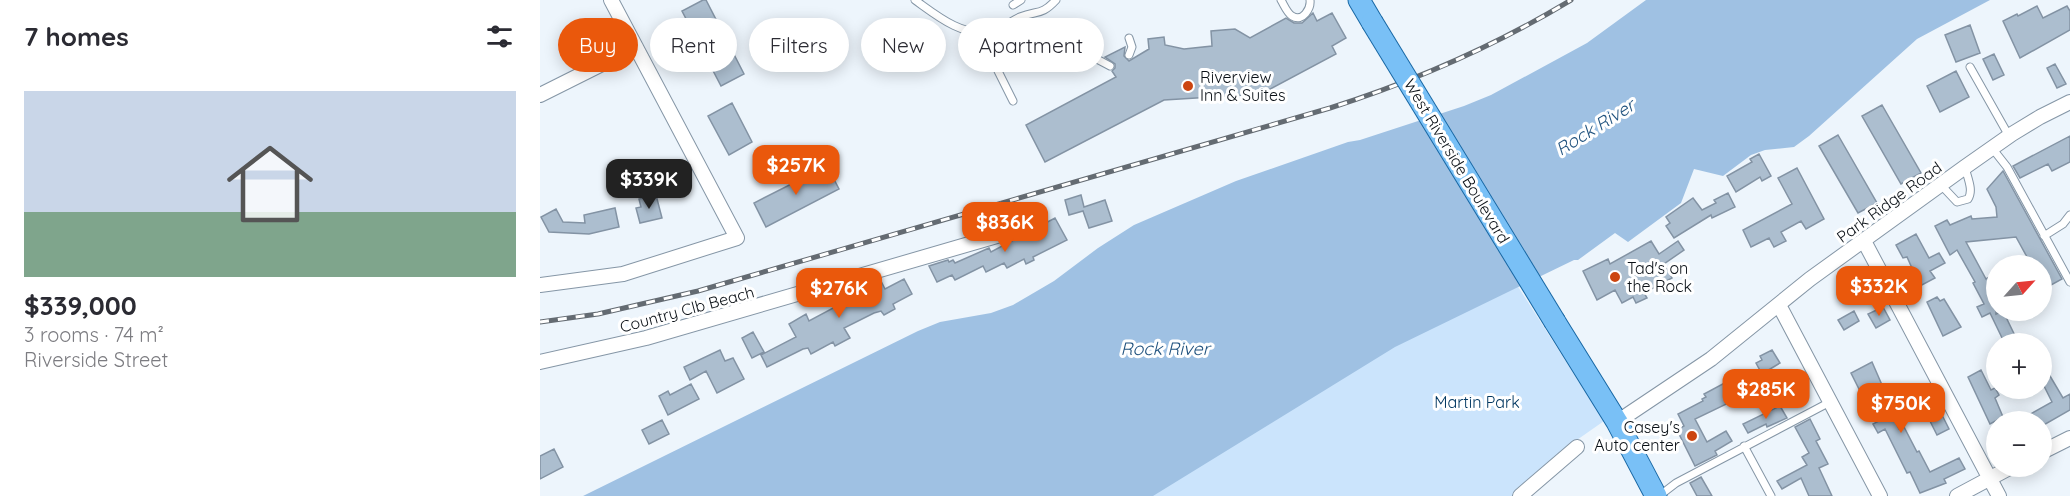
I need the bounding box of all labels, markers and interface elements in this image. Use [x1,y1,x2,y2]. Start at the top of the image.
chip: Buy [558,18,638,72]
chip: Rent [650,18,737,72]
chip: Filters [749,18,849,72]
chip: New [861,18,946,72]
chip: Apartment [958,18,1104,72]
text: 7 homes [24,20,129,53]
icon: filters [483,20,516,53]
place label: Riverview Inn & Suites [1200,67,1286,105]
street label: West Riverside Boulevard [1400,75,1514,247]
marker: Riverview Inn & Suites [1181,79,1195,93]
water label: Rock River [1551,93,1641,160]
icon: home [216,130,324,238]
pin: $257K [754,145,838,196]
text: $257K [767,152,825,177]
street label: Park Ridge Road [1833,157,1945,247]
pin: $339K [607,159,691,210]
text: $339K [620,166,678,191]
pin: $836K [963,202,1047,253]
text: $836K [976,209,1034,234]
north arrow [1986,255,2052,321]
map controls [1986,255,2052,477]
place label: Tad's on the Rock [1627,258,1692,296]
pin: $332K [1837,266,1921,317]
pin: $276K [797,268,881,319]
marker: Tad's on the Rock [1608,270,1622,284]
text: $332K [1850,273,1908,298]
text: $276K [810,275,868,300]
street label: Country Clb Beach [618,281,756,337]
text: $339,000 [24,289,137,322]
text: 3 rooms · 74 m² [24,322,164,347]
button: + [1986,333,2052,399]
water label: Rock River [1120,337,1212,360]
text: Riverside Street [24,347,168,372]
pin: $285K [1724,369,1808,420]
text: $285K [1737,376,1795,401]
pin: $750K [1859,383,1943,434]
text: $750K [1871,390,1931,415]
park label: Martin Park [1434,392,1520,412]
button: − [1986,411,2052,477]
place label: Casey's Auto center [1594,417,1680,455]
marker: Casey's Auto center [1685,429,1699,443]

